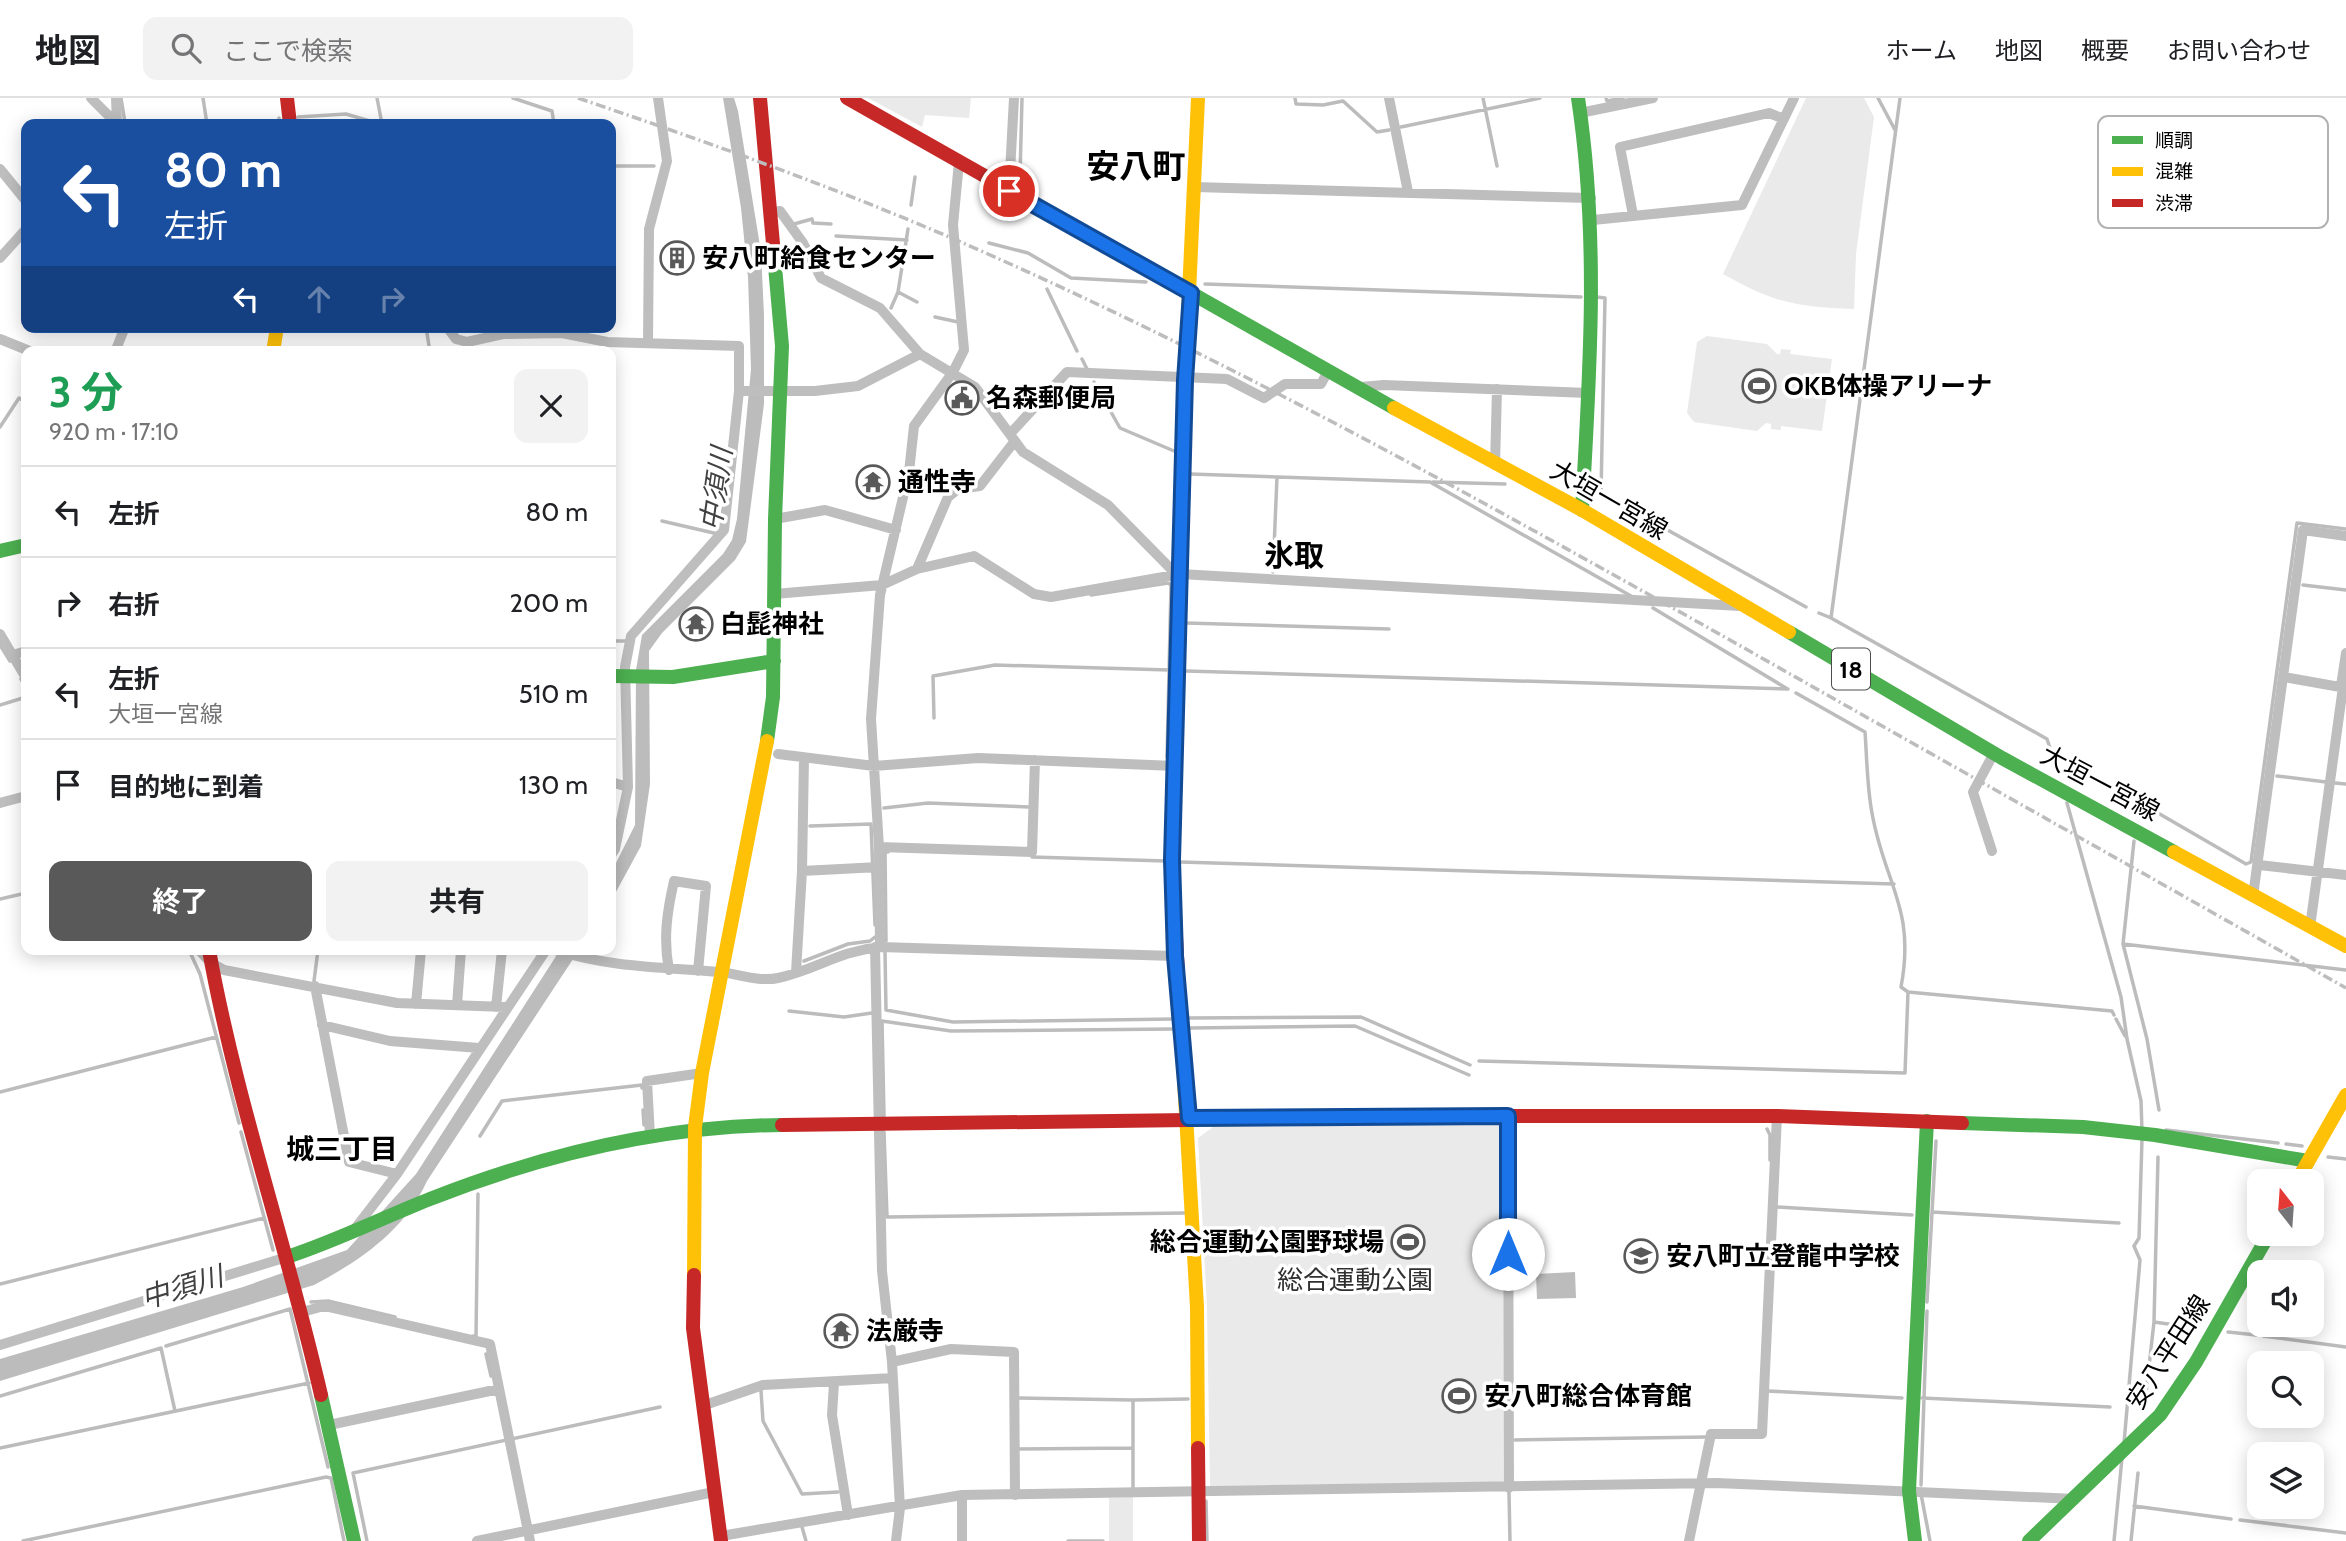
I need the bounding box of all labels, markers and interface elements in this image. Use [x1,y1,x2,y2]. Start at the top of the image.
search box [143,17,633,80]
icon: search [167,29,205,67]
text: 地図 [35,30,101,70]
text: ここで検索 [223,35,353,67]
text: ホーム [1886,36,1957,65]
text: 地図 [1995,36,2043,65]
text: 概要 [2081,36,2129,65]
text: お問い合わせ [2167,36,2311,65]
legend [2098,116,2328,228]
text: 順調 [2155,129,2193,152]
text: 80 m [164,140,282,199]
district label: 安八町 [1087,146,1186,186]
icon: left [49,147,140,238]
text: 混雑 [2155,160,2193,183]
pin [979,161,1039,221]
icon: arrive [990,172,1028,210]
text: 渋滞 [2155,192,2193,215]
text: 左折 [164,206,228,245]
building icon: 安八町給食センター [658,239,696,277]
place label: 安八町給食センター [702,242,936,274]
icon: left [227,280,265,318]
icon: ahead [300,280,338,318]
icon: right [373,280,411,318]
text: 3 分 [49,366,123,418]
sports icon: OKB体操アリーナ [1740,367,1778,405]
button: close [514,369,588,443]
place label: OKB体操アリーナ [1784,370,1992,402]
public building icon: 名森郵便局 [943,379,981,417]
place label: 名森郵便局 [986,382,1116,414]
text: 920 m · 17:10 [49,418,179,446]
water label: 中須川 [693,442,739,533]
street label: 大垣一宮線 [1545,454,1673,546]
temple icon: 通性寺 [854,463,892,501]
place label: 通性寺 [898,466,976,498]
icon: left [49,493,87,531]
text: 80 m [525,496,588,528]
text: 左折 [108,498,160,530]
district label: 氷取 [1264,537,1324,574]
icon: right [49,584,87,622]
text: 200 m [509,587,588,619]
text: 右折 [108,589,160,621]
temple icon: 白髭神社 [677,605,715,643]
place label: 白髭神社 [720,608,824,640]
road number: 18 [1832,648,1870,690]
text: 左折 [108,663,160,695]
icon: left [49,675,87,713]
text: 510 m [519,678,588,710]
text: 大垣一宮線 [108,700,223,728]
street label: 大垣一宮線 [2035,738,2165,828]
icon: arrive [49,766,87,804]
text: 130 m [519,769,588,801]
text: 目的地に到着 [108,771,264,803]
button: 終了 [49,861,312,941]
button: 共有 [326,861,588,941]
district label: 城三丁目 [286,1132,398,1166]
north arrow [2247,1169,2324,1246]
map controls [2247,1169,2324,1519]
position arrow [1471,1217,1545,1291]
sports icon: 総合運動公園野球場 [1389,1223,1427,1261]
place label: 総合運動公園野球場 [1150,1226,1384,1258]
school or university icon: 安八町立登龍中学校 [1622,1237,1660,1275]
place label: 安八町立登龍中学校 [1666,1240,1900,1272]
water label: 中須川 [137,1258,230,1316]
button: sound [2247,1260,2324,1337]
park label: 総合運動公園 [1277,1264,1433,1296]
street label: 安八平田線 [2119,1289,2217,1415]
temple icon: 法厳寺 [822,1312,860,1350]
place label: 法厳寺 [866,1315,944,1347]
button: search [2247,1351,2324,1428]
sports icon: 安八町総合体育館 [1440,1377,1478,1415]
place label: 安八町総合体育館 [1484,1380,1692,1412]
button: layers [2247,1442,2324,1519]

